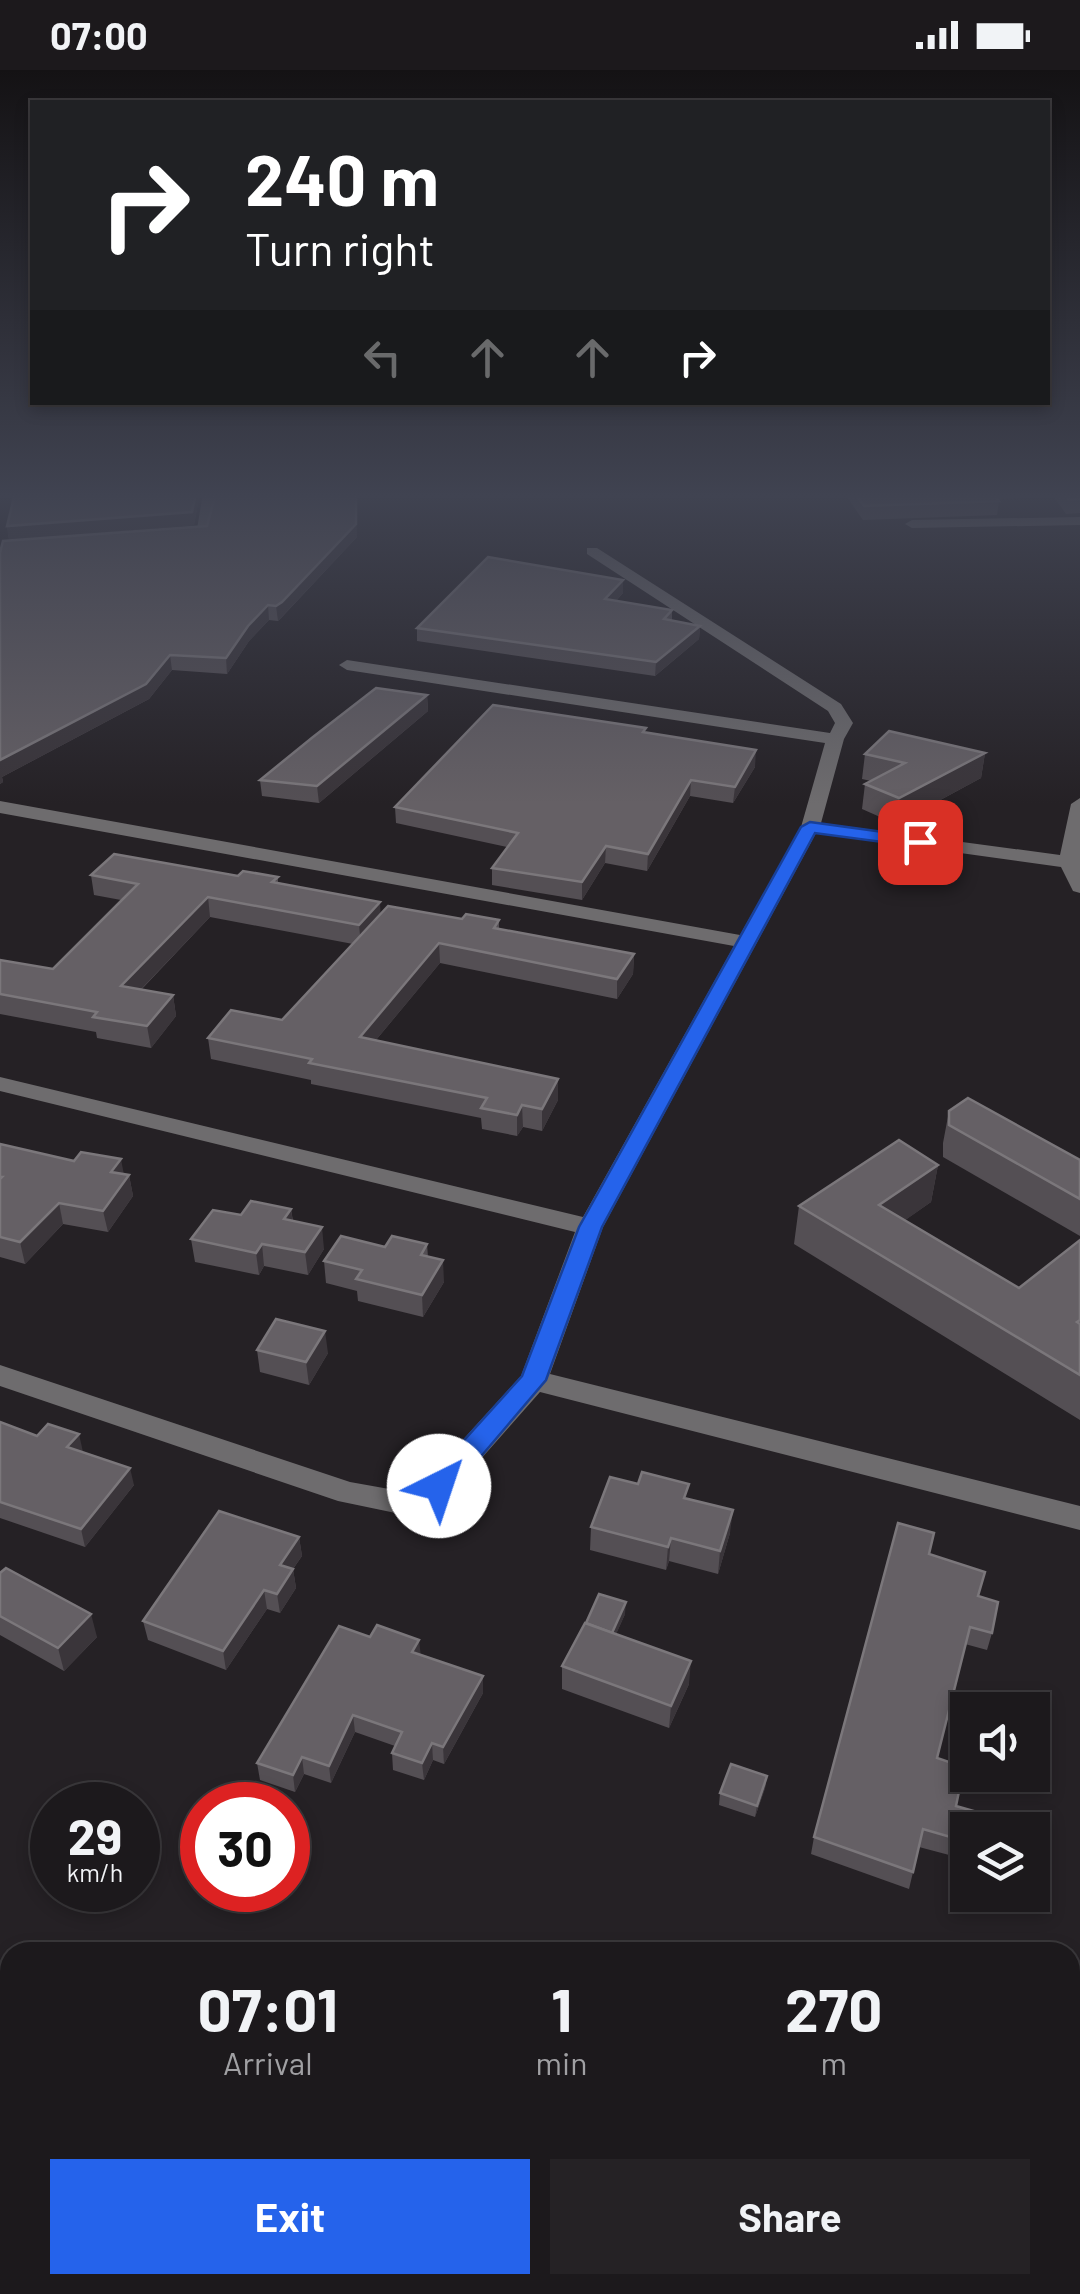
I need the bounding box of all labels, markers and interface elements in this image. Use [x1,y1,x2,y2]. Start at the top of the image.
text: 07:00 [50,12,148,58]
text: 240 m [245,136,439,220]
icon: right [80,140,210,270]
text: Turn right [245,221,435,275]
icon: left [355,330,410,385]
icon: ahead [460,330,515,385]
icon: ahead [565,330,620,385]
icon: right [670,330,725,385]
pin [878,800,963,885]
icon: arrive [893,815,948,870]
position arrow [387,1434,491,1538]
map controls [950,1692,1050,1912]
button: sound [950,1692,1050,1792]
speed limit sign: 30 [180,1782,310,1912]
text: 29 [68,1805,122,1865]
button: layers [950,1812,1050,1912]
text: km/h [67,1857,123,1887]
text: 07:01 [197,1972,338,2044]
text: 1 [551,1972,572,2044]
text: 270 [785,1972,882,2044]
text: Arrival [223,2043,313,2081]
text: min [536,2043,587,2081]
text: m [820,2043,847,2081]
button: Exit [50,2159,530,2274]
button: Share [550,2159,1030,2274]

